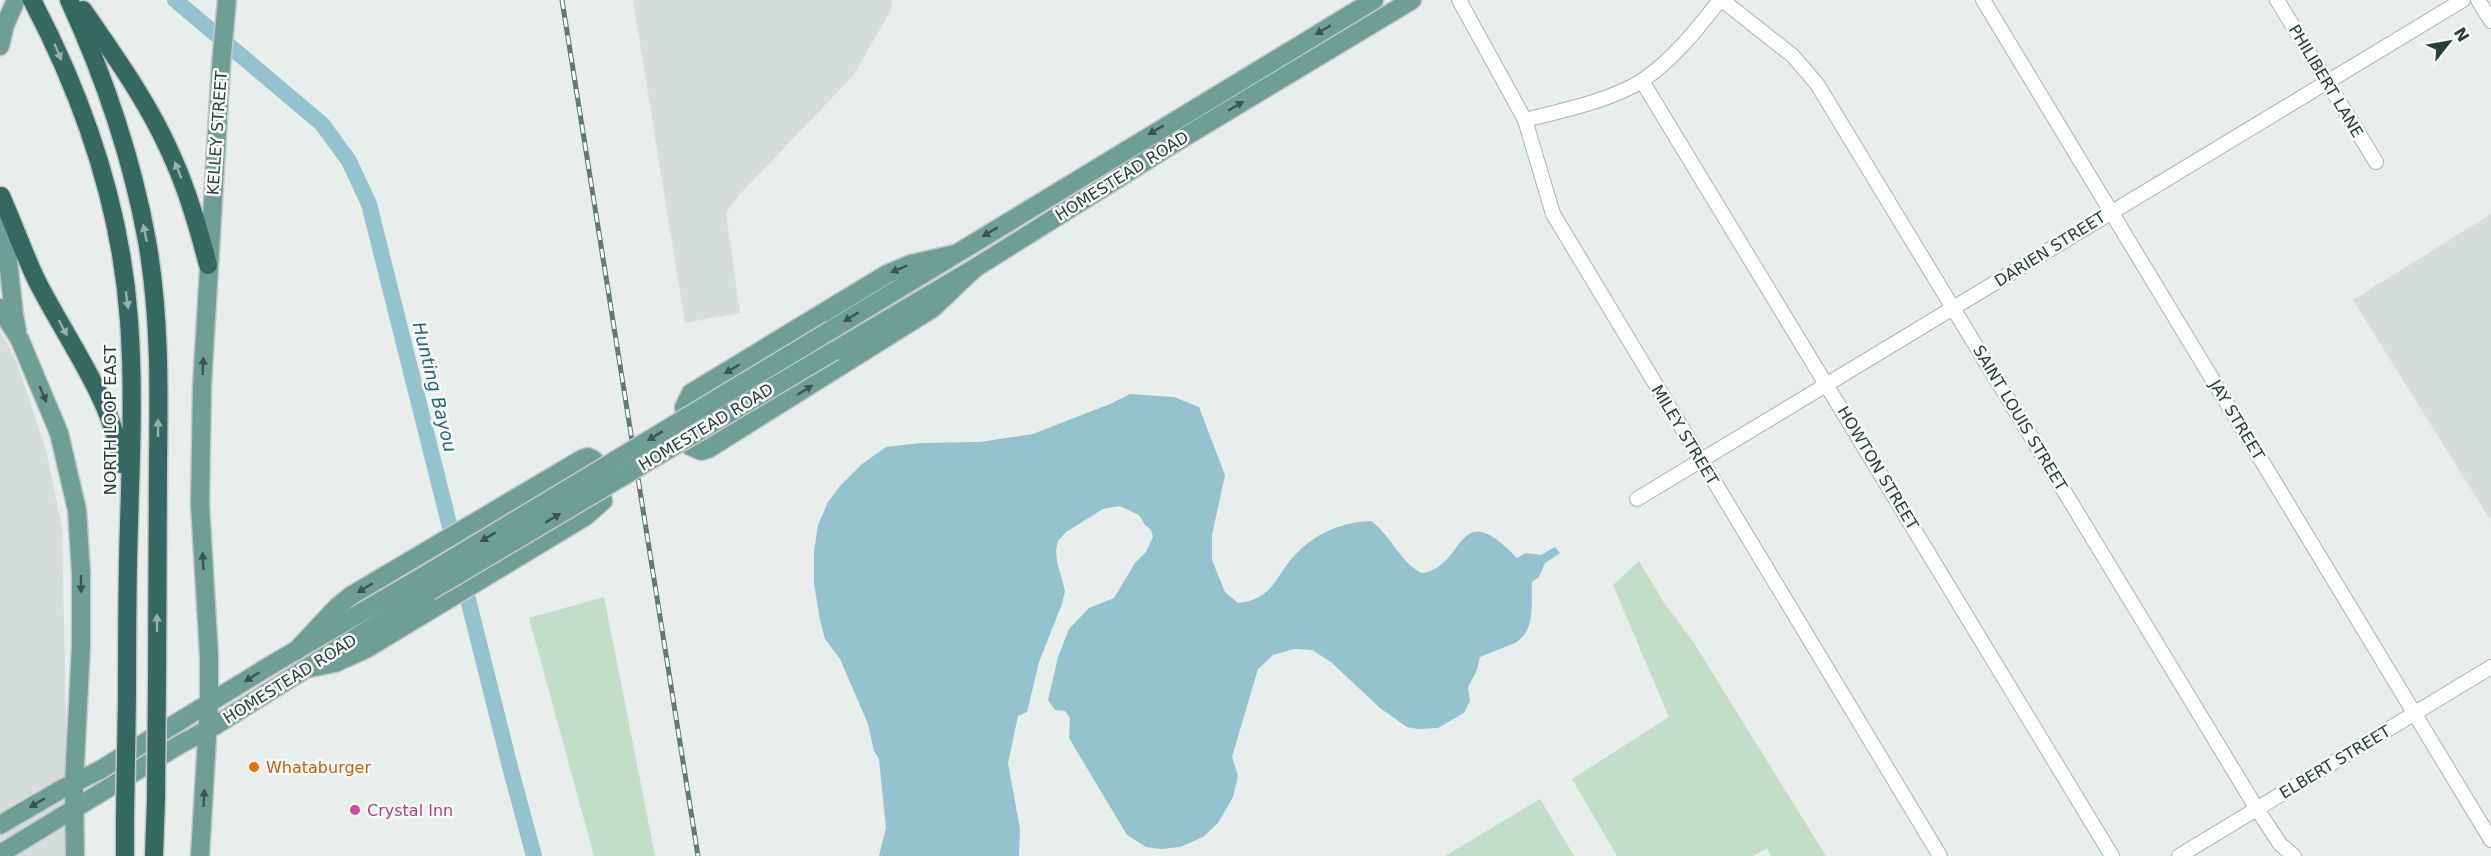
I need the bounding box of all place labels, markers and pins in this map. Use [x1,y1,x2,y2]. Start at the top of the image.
place label: Whataburger [266,758,371,777]
marker: Whataburger [247,760,261,774]
place label: Crystal Inn [367,801,453,820]
marker: Crystal Inn [348,803,362,817]

